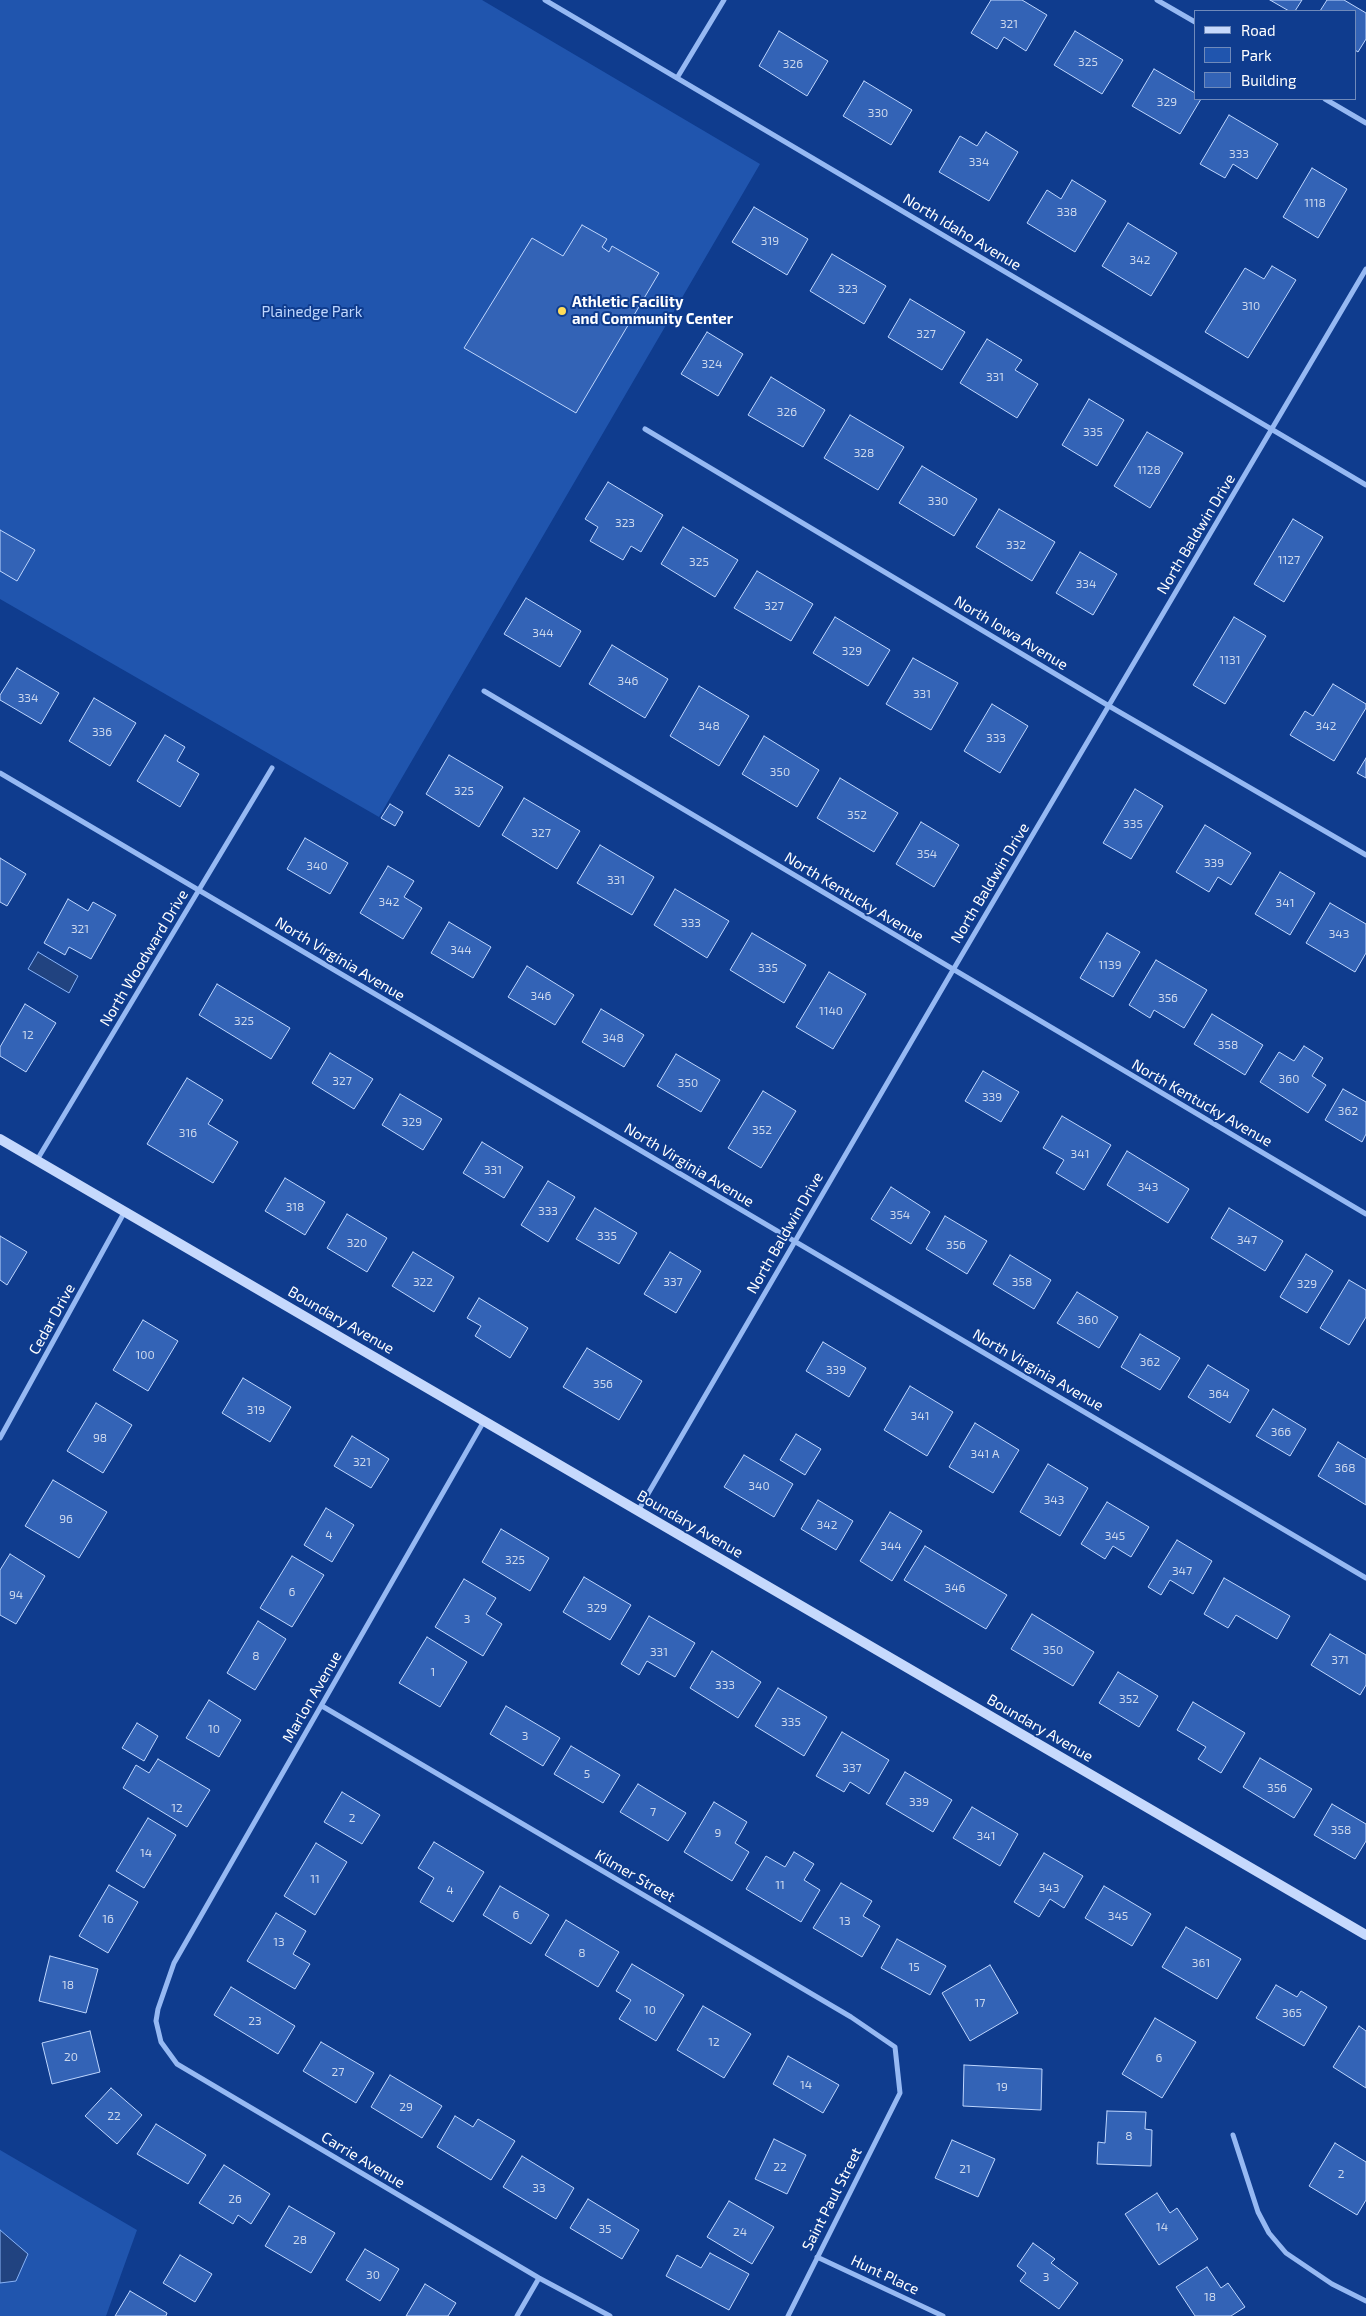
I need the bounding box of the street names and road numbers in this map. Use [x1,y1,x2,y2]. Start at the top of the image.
street label: North Idaho Avenue [900,190,1024,274]
street label: North Baldwin Drive [1153,471,1239,597]
street label: North Iowa Avenue [951,592,1071,674]
street label: North Baldwin Drive [947,820,1033,946]
street label: North Kentucky Avenue [781,848,927,946]
street label: North Woodward Drive [96,886,192,1030]
street label: North Virginia Avenue [272,913,408,1005]
street label: North Kentucky Avenue [1129,1055,1275,1151]
street label: North Virginia Avenue [621,1119,757,1211]
street label: North Baldwin Drive [743,1169,827,1297]
street label: Cedar Drive [25,1280,79,1358]
street label: Boundary Avenue [285,1282,397,1358]
street label: North Virginia Avenue [969,1325,1107,1415]
street label: Boundary Avenue [634,1486,746,1562]
street label: Marlon Avenue [279,1648,345,1746]
street label: Boundary Avenue [984,1690,1096,1766]
street label: Kilmer Street [592,1846,678,1906]
street label: Carrie Avenue [318,2128,408,2192]
street label: Saint Paul Street [798,2144,866,2254]
street label: Hunt Place [848,2251,922,2299]

